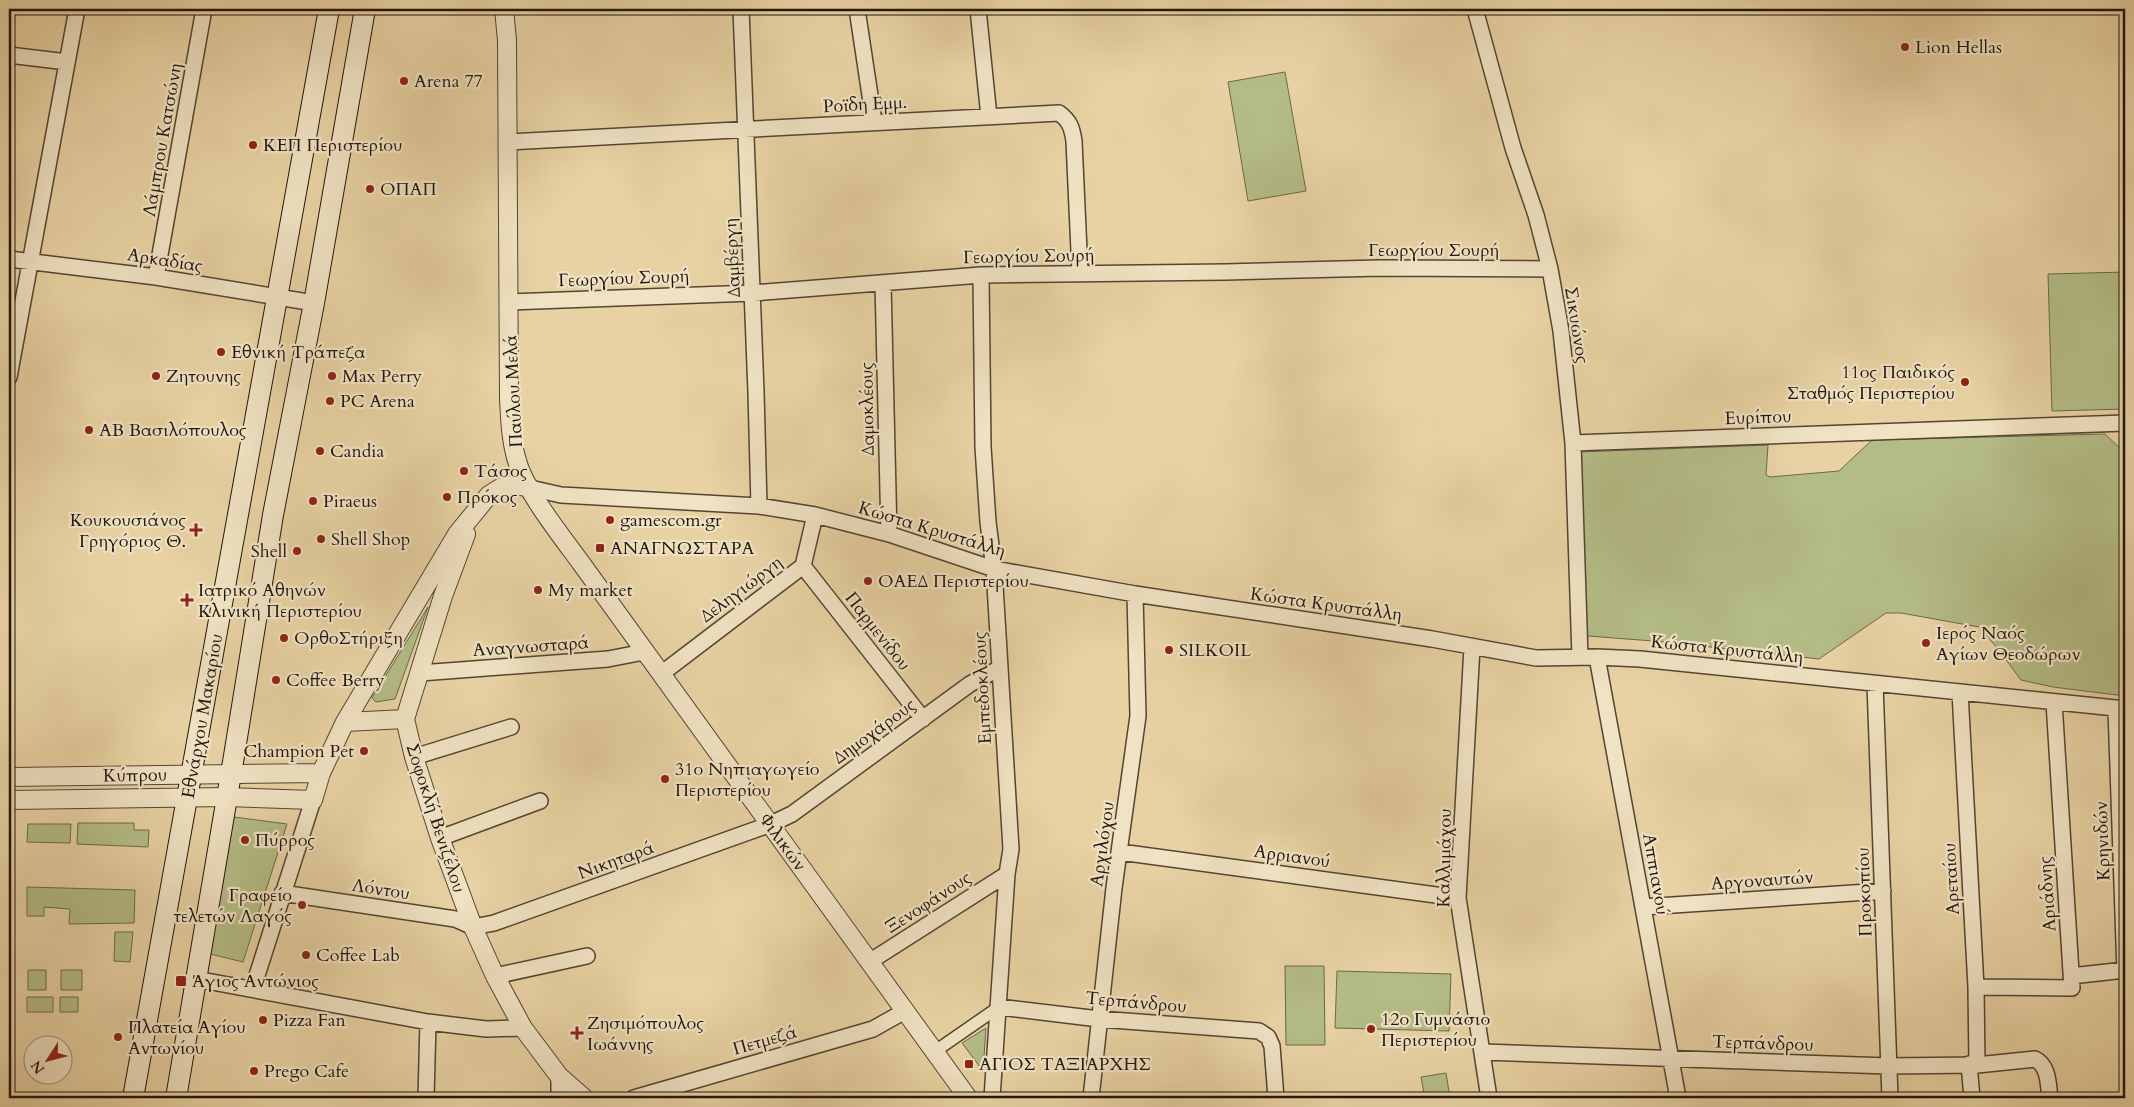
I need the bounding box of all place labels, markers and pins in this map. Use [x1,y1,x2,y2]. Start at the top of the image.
place label: Lion Hellas [1915,35,2002,60]
marker: Lion Hellas [1899,41,1911,53]
place label: Arena 77 [414,69,483,94]
marker: Arena 77 [398,75,410,87]
place label: ΚΕΠ Περιστερίου [263,133,402,158]
marker: ΚΕΠ Περιστερίου [247,139,259,151]
place label: ΟΠΑΠ [380,177,436,202]
marker: ΟΠΑΠ [364,183,376,195]
place label: Εθνική Τράπεζα [231,340,365,365]
marker: Εθνική Τράπεζα [215,346,227,358]
place label: 11ος Παιδικός Σταθμός Περιστερίου [1787,360,1955,406]
place label: Ζητουνης [166,364,241,389]
place label: Max Perry [342,364,422,389]
marker: Ζητουνης [150,370,162,382]
marker: Max Perry [326,370,338,382]
marker: 11ος Παιδικός Σταθμός Περιστερίου [1959,376,1971,388]
place label: PC Arena [340,389,415,414]
marker: PC Arena [324,395,336,407]
place label: ΑΒ Βασιλόπουλος [99,418,247,443]
marker: ΑΒ Βασιλόπουλος [83,424,95,436]
place label: Candia [330,439,384,464]
marker: Candia [314,445,326,457]
place label: Τάσος [474,459,528,484]
marker: Τάσος [458,465,470,477]
place label: Πρόκος [457,485,518,510]
place label: Piraeus [323,489,377,514]
marker: Πρόκος [441,491,453,503]
marker: Piraeus [307,495,319,507]
place label: Κουκουσιάνος Γρηγόριος Θ. [70,508,186,554]
place label: gamescom.gr [620,508,722,533]
marker: gamescom.gr [604,514,616,526]
marker: Κουκουσιάνος Γρηγόριος Θ. [190,524,202,536]
place label: Shell Shop [331,527,410,552]
marker: Shell Shop [315,533,327,545]
place label: ΑΝΑΓΝΩΣΤΑΡΑ [610,536,754,561]
place label: Shell [251,539,287,564]
marker: ΑΝΑΓΝΩΣΤΑΡΑ [594,542,606,554]
marker: Shell [291,545,303,557]
place label: ΟΑΕΔ Περιστερίου [878,569,1029,594]
marker: ΟΑΕΔ Περιστερίου [862,575,874,587]
place label: Ιατρικό Αθηνών Κλινική Περιστερίου [198,578,362,624]
place label: My market [548,578,633,603]
marker: My market [532,584,544,596]
marker: Ιατρικό Αθηνών Κλινική Περιστερίου [180,593,194,607]
place label: Ιερός Ναός Αγίων Θεοδώρων [1936,621,2080,667]
place label: ΟρθοΣτήριξη [294,626,403,651]
marker: ΟρθοΣτήριξη [278,632,290,644]
marker: Ιερός Ναός Αγίων Θεοδώρων [1920,637,1932,649]
place label: SILKOIL [1179,638,1251,663]
marker: SILKOIL [1163,644,1175,656]
place label: Coffee Berry [286,668,385,693]
marker: Coffee Berry [270,674,282,686]
place label: Champion Pet [243,739,354,764]
marker: Champion Pet [358,745,370,757]
place label: 31ο Νηπιαγωγείο Περιστερίου [675,757,820,803]
marker: 31ο Νηπιαγωγείο Περιστερίου [659,773,671,785]
place label: Πύρρος [255,828,315,853]
marker: Πύρρος [239,834,251,846]
place label: Γραφείο τελετών Λαγός [174,883,292,929]
marker: Γραφείο τελετών Λαγός [296,899,308,911]
place label: Coffee Lab [316,943,400,968]
marker: Coffee Lab [300,949,312,961]
place label: Άγιος Αντώνιος [192,969,319,994]
marker: Άγιος Αντώνιος [174,974,188,988]
place label: 12ο Γυμνάσιο Περιστερίου [1381,1007,1491,1053]
place label: Pizza Fan [273,1008,346,1033]
place label: Ζησιμόπουλος Ιωάννης [587,1011,704,1057]
marker: Pizza Fan [257,1014,269,1026]
place label: Πλατεία Αγίου Αντωνίου [128,1015,246,1061]
marker: 12ο Γυμνάσιο Περιστερίου [1365,1023,1377,1035]
marker: Ζησιμόπουλος Ιωάννης [571,1027,583,1039]
marker: Πλατεία Αγίου Αντωνίου [112,1031,124,1043]
place label: ΑΓΙΟΣ ΤΑΞΙΑΡΧΗΣ [979,1052,1151,1077]
marker: ΑΓΙΟΣ ΤΑΞΙΑΡΧΗΣ [963,1058,975,1070]
place label: Prego Cafe [264,1059,349,1084]
marker: Prego Cafe [248,1065,260,1077]

